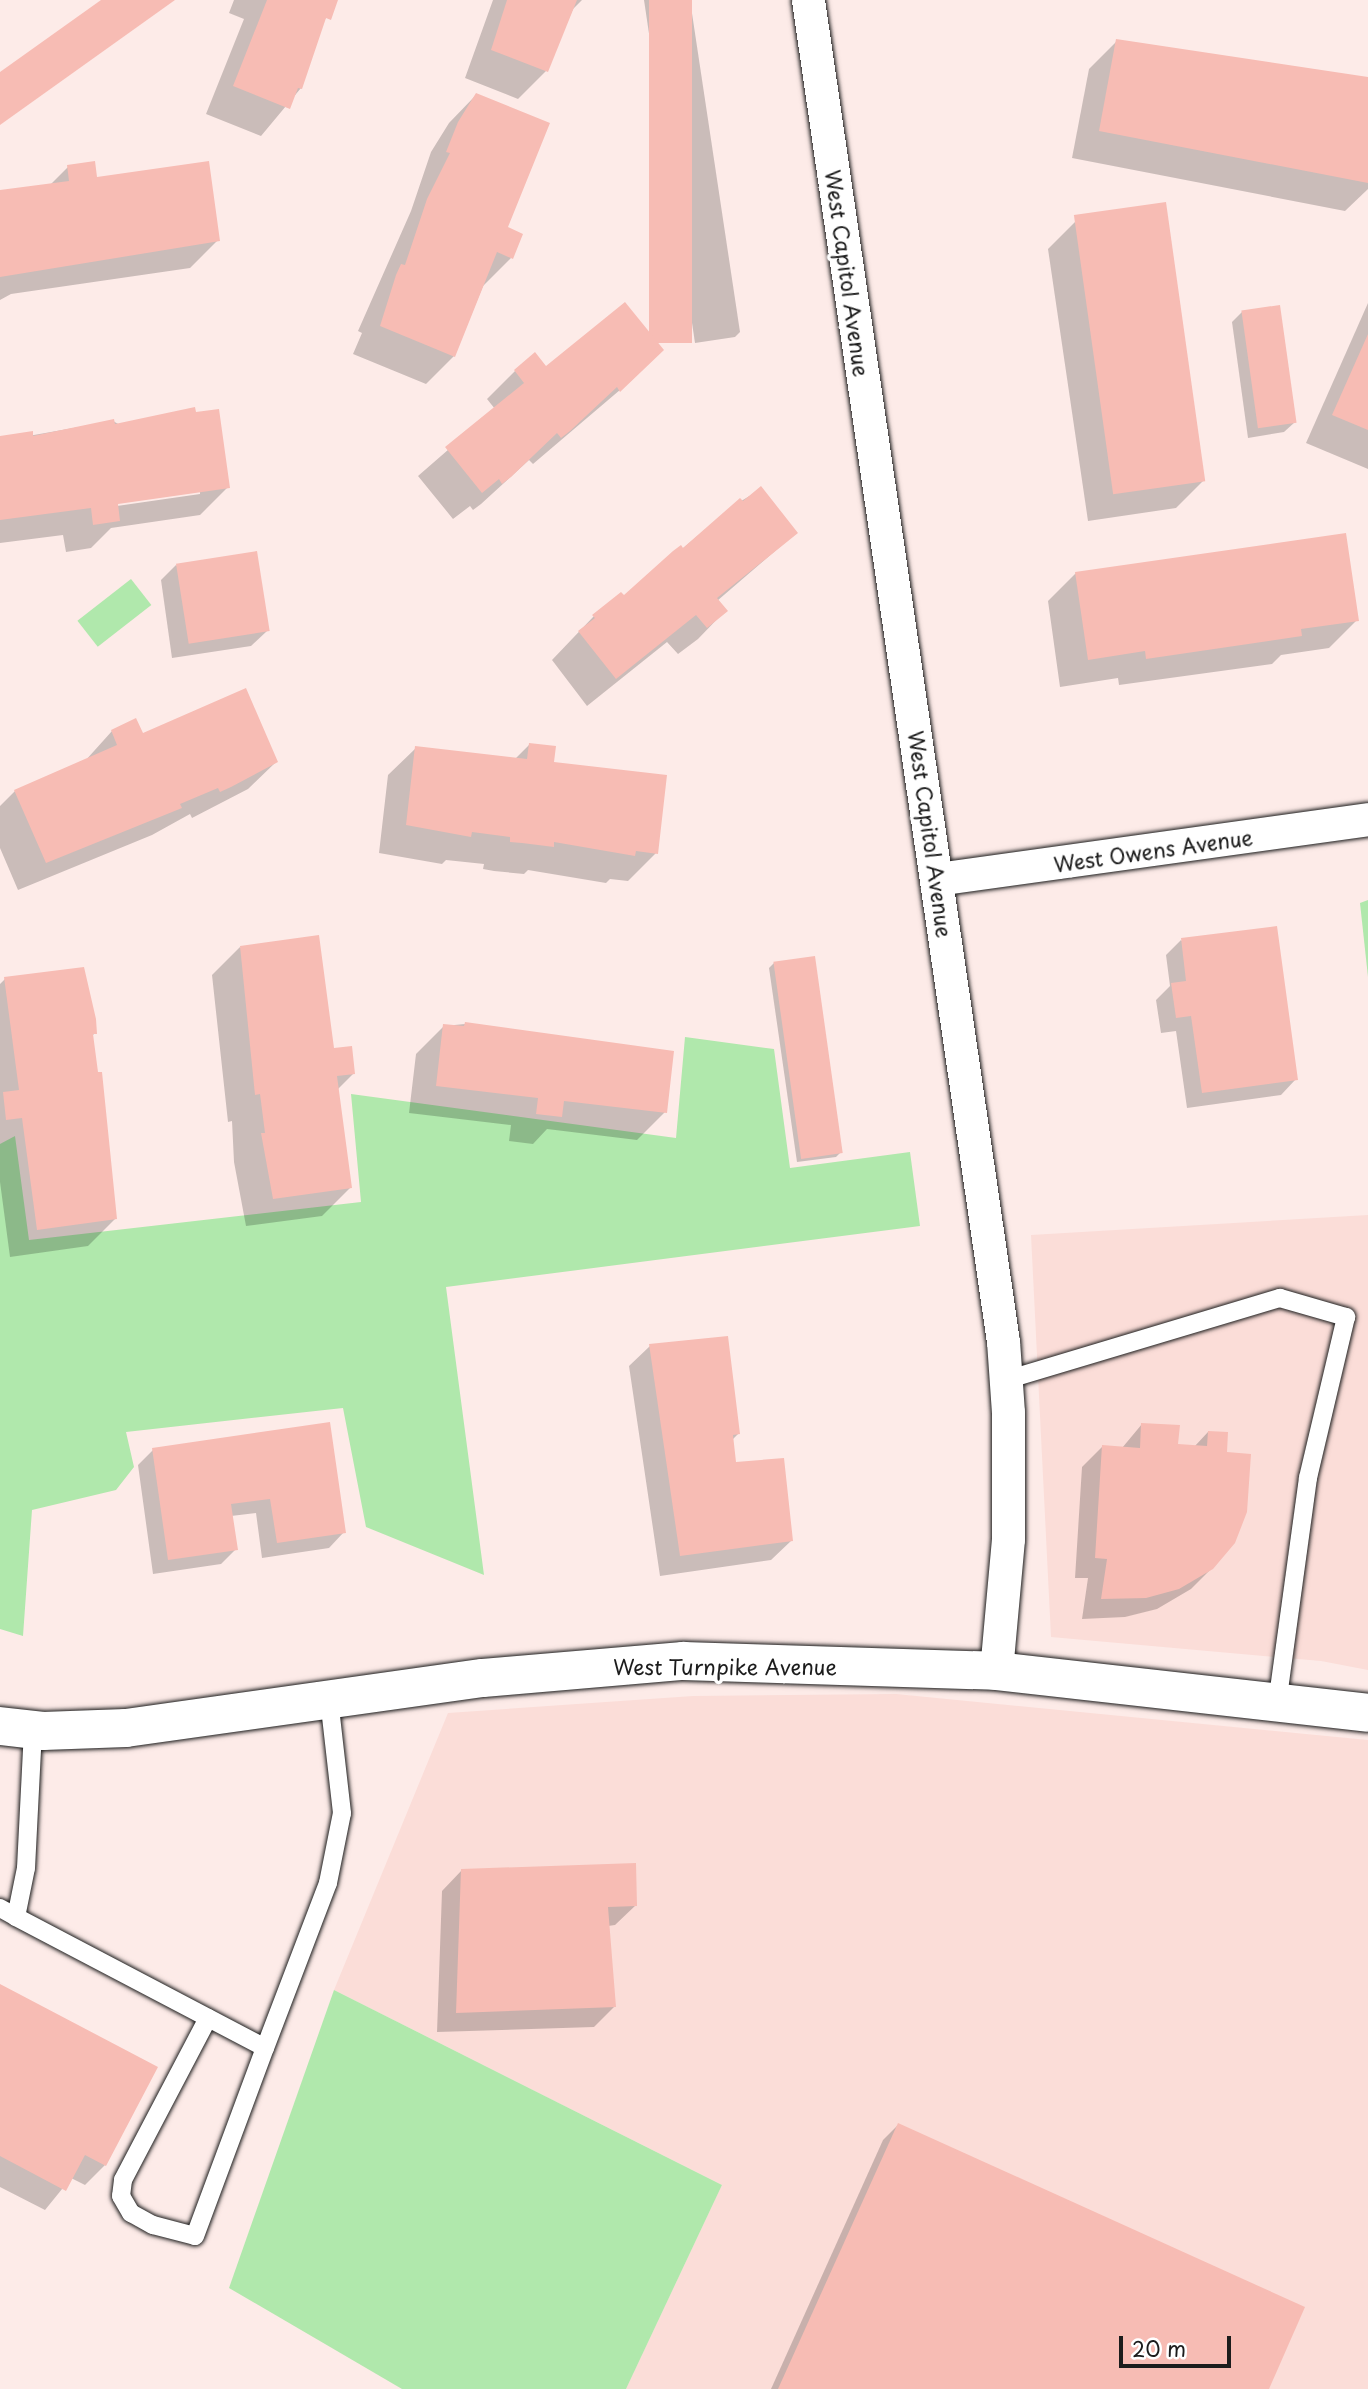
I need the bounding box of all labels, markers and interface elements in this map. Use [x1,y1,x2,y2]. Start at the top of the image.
street label: West Capitol Avenue [821,168,875,378]
street label: West Capitol Avenue [904,729,958,939]
street label: West Owens Avenue [1052,824,1254,876]
street label: West Turnpike Avenue [613,1653,837,1679]
scale bar [1123,2322,1235,2366]
text: 20 m [1132,2332,1186,2364]

